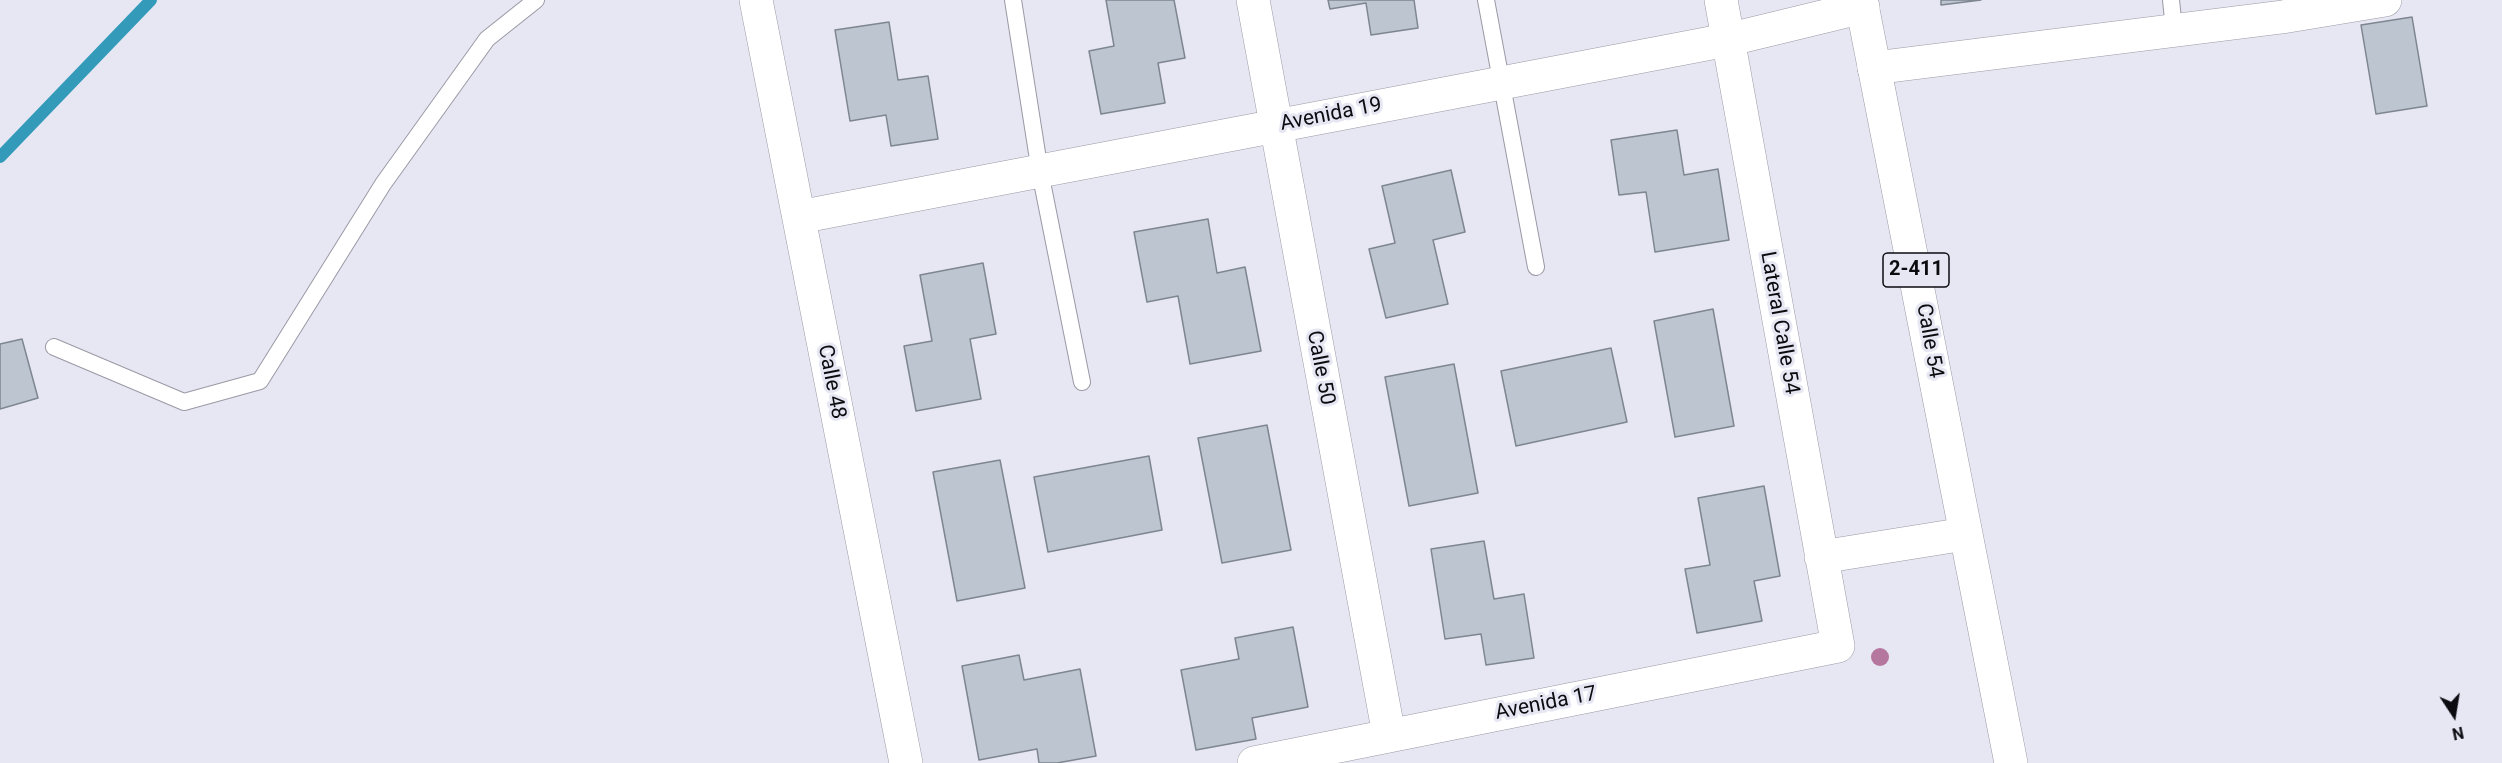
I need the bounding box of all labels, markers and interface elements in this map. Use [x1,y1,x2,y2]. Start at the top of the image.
street label: Avenida 19 [1278,93,1384,137]
street label: Lateral Calle 54 [1754,250,1804,396]
road number: 2-411 [1883,253,1949,287]
street label: Calle 54 [1910,302,1948,380]
street label: Calle 50 [1300,329,1340,407]
street label: Calle 48 [811,343,851,421]
street label: Avenida 17 [1493,682,1599,726]
north arrow [2424,685,2484,745]
text: N [2450,723,2465,744]

